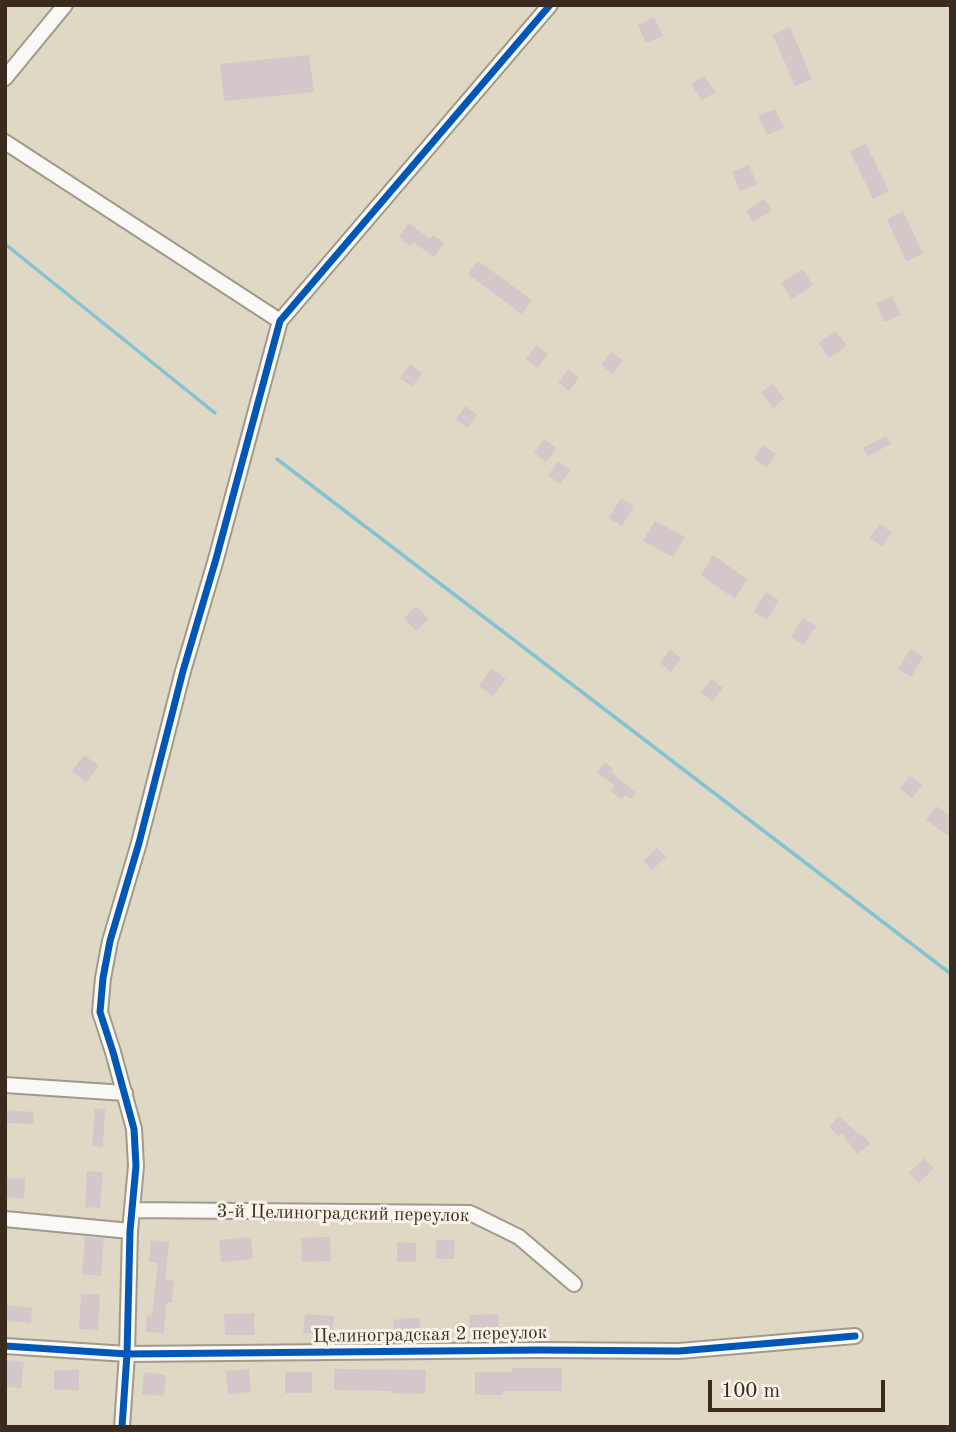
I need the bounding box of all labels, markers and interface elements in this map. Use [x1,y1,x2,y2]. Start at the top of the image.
street label: 3-й Целиноградский переулок [216,1200,470,1228]
street label: Целиноградская 2 переулок [313,1322,547,1348]
scale bar [711,1366,888,1410]
text: 100 m [721,1381,780,1402]

